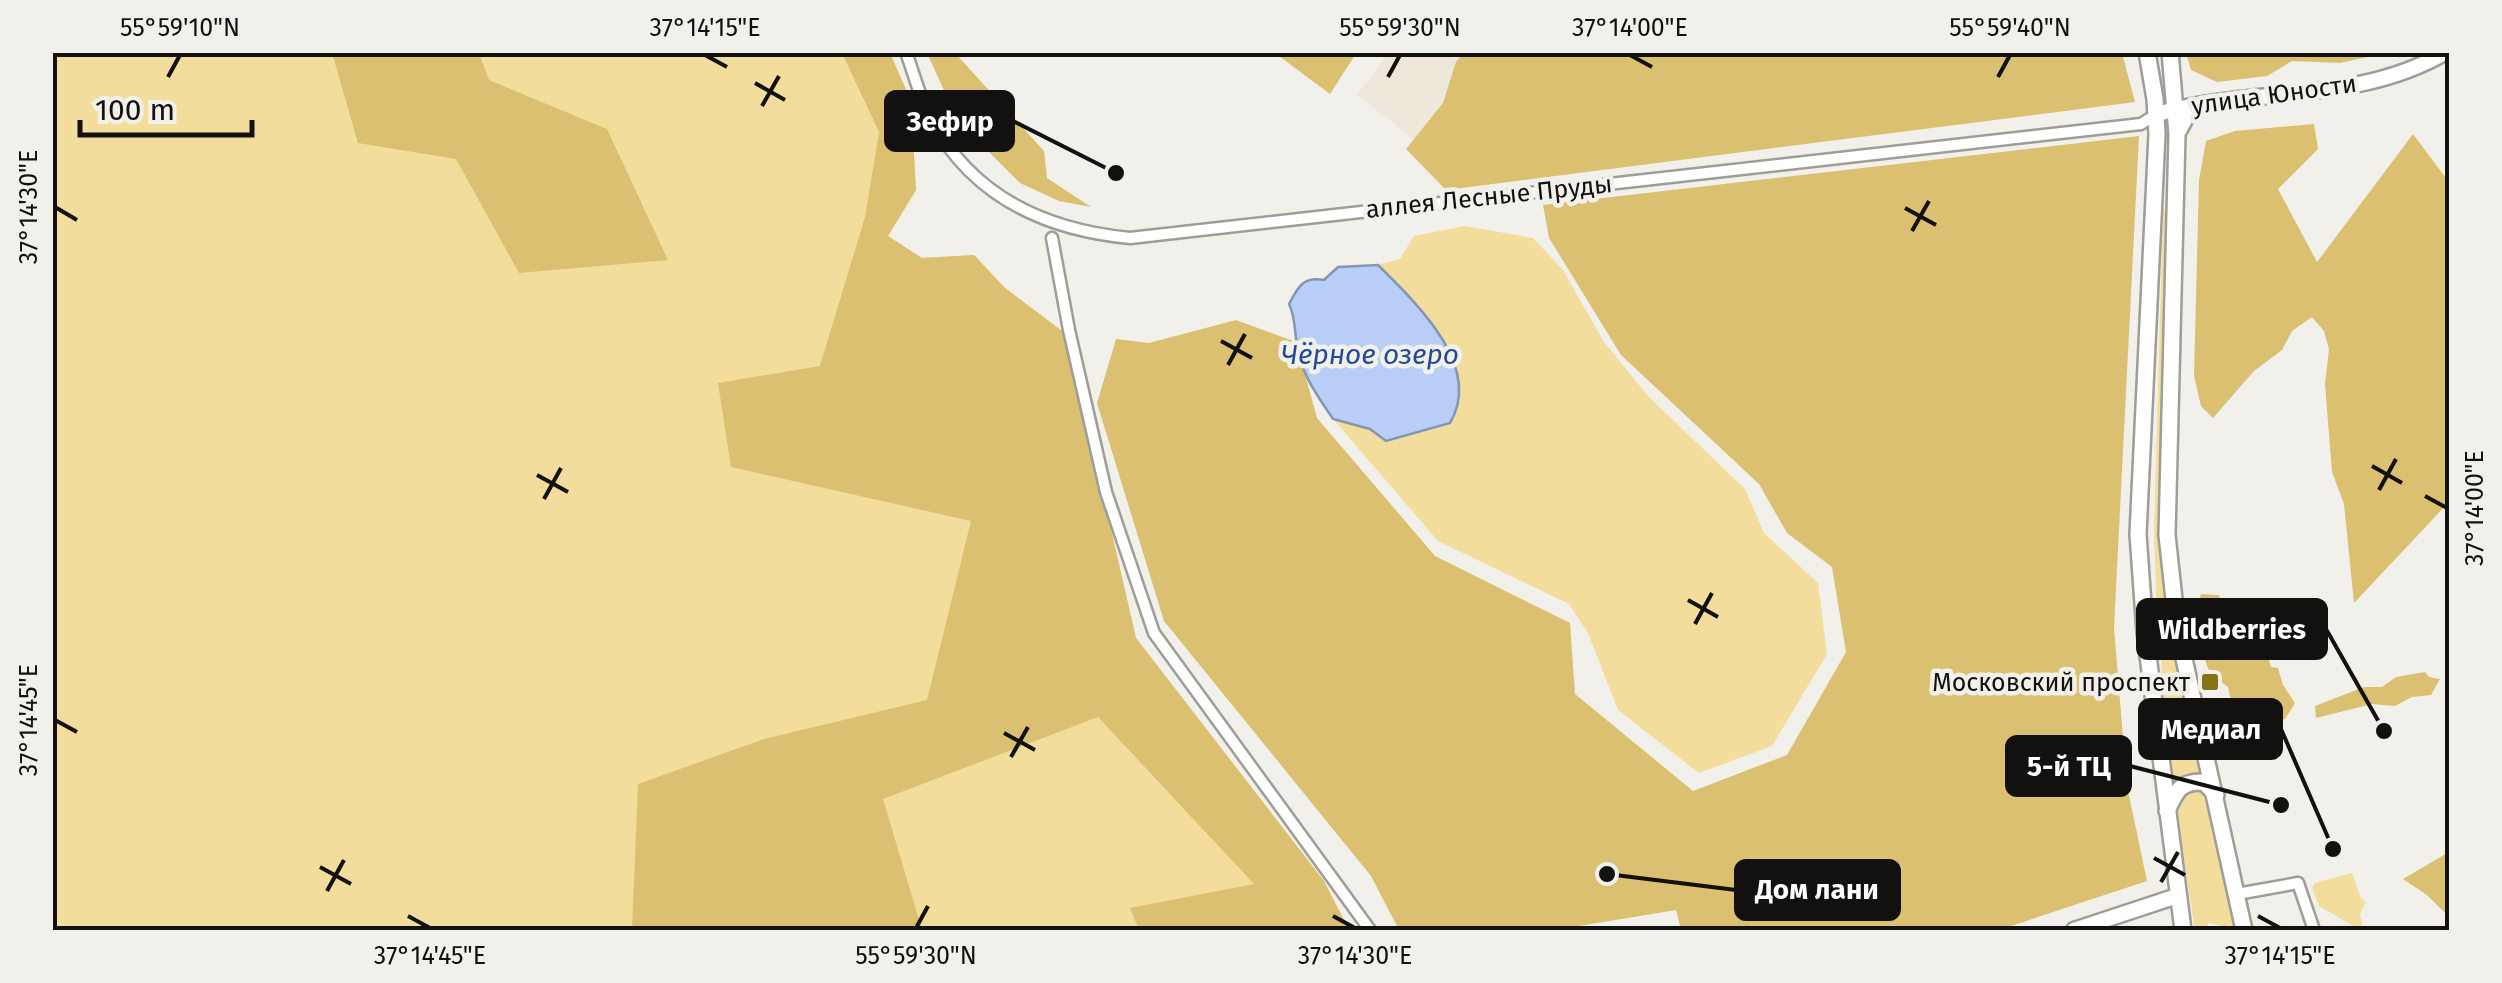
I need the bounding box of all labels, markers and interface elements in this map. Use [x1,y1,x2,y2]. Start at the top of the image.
text: 55°59'10"N [120,13,240,43]
text: 37°14'15"E [649,13,761,43]
text: 55°59'30"N [1339,13,1461,43]
text: 37°14'00"E [1572,13,1688,43]
text: 55°59'40"N [1949,13,2071,43]
street label: улица Юности [2190,69,2359,121]
scale bar [80,75,252,137]
text: 100 m [95,92,175,128]
callout: Зефир [886,92,1013,150]
text: Зефир [905,105,994,138]
text: 37°14'30"E [14,150,44,264]
street label: аллея Лесные Пруды [1364,169,1614,225]
water label: Чёрное озеро [1281,338,1459,371]
text: 37°14'00"E [2460,450,2490,566]
callout: Wildberries [2138,600,2326,658]
text: Wildberries [2158,613,2306,646]
text: 37°14'45"E [14,664,44,776]
place label: Московский проспект [1932,668,2191,698]
marker: Московский проспект [2199,671,2221,693]
callout: Медиал [2140,700,2281,758]
text: Медиал [2161,713,2261,746]
callout: 5-й ТЦ [2007,737,2130,795]
text: 5-й ТЦ [2027,750,2111,783]
callout: Дом лани [1736,861,1899,919]
text: Дом лани [1754,873,1879,906]
text: 37°14'45"E [374,941,486,971]
text: 55°59'30"N [855,941,977,971]
text: 37°14'30"E [1298,941,1412,971]
text: 37°14'15"E [2224,941,2336,971]

